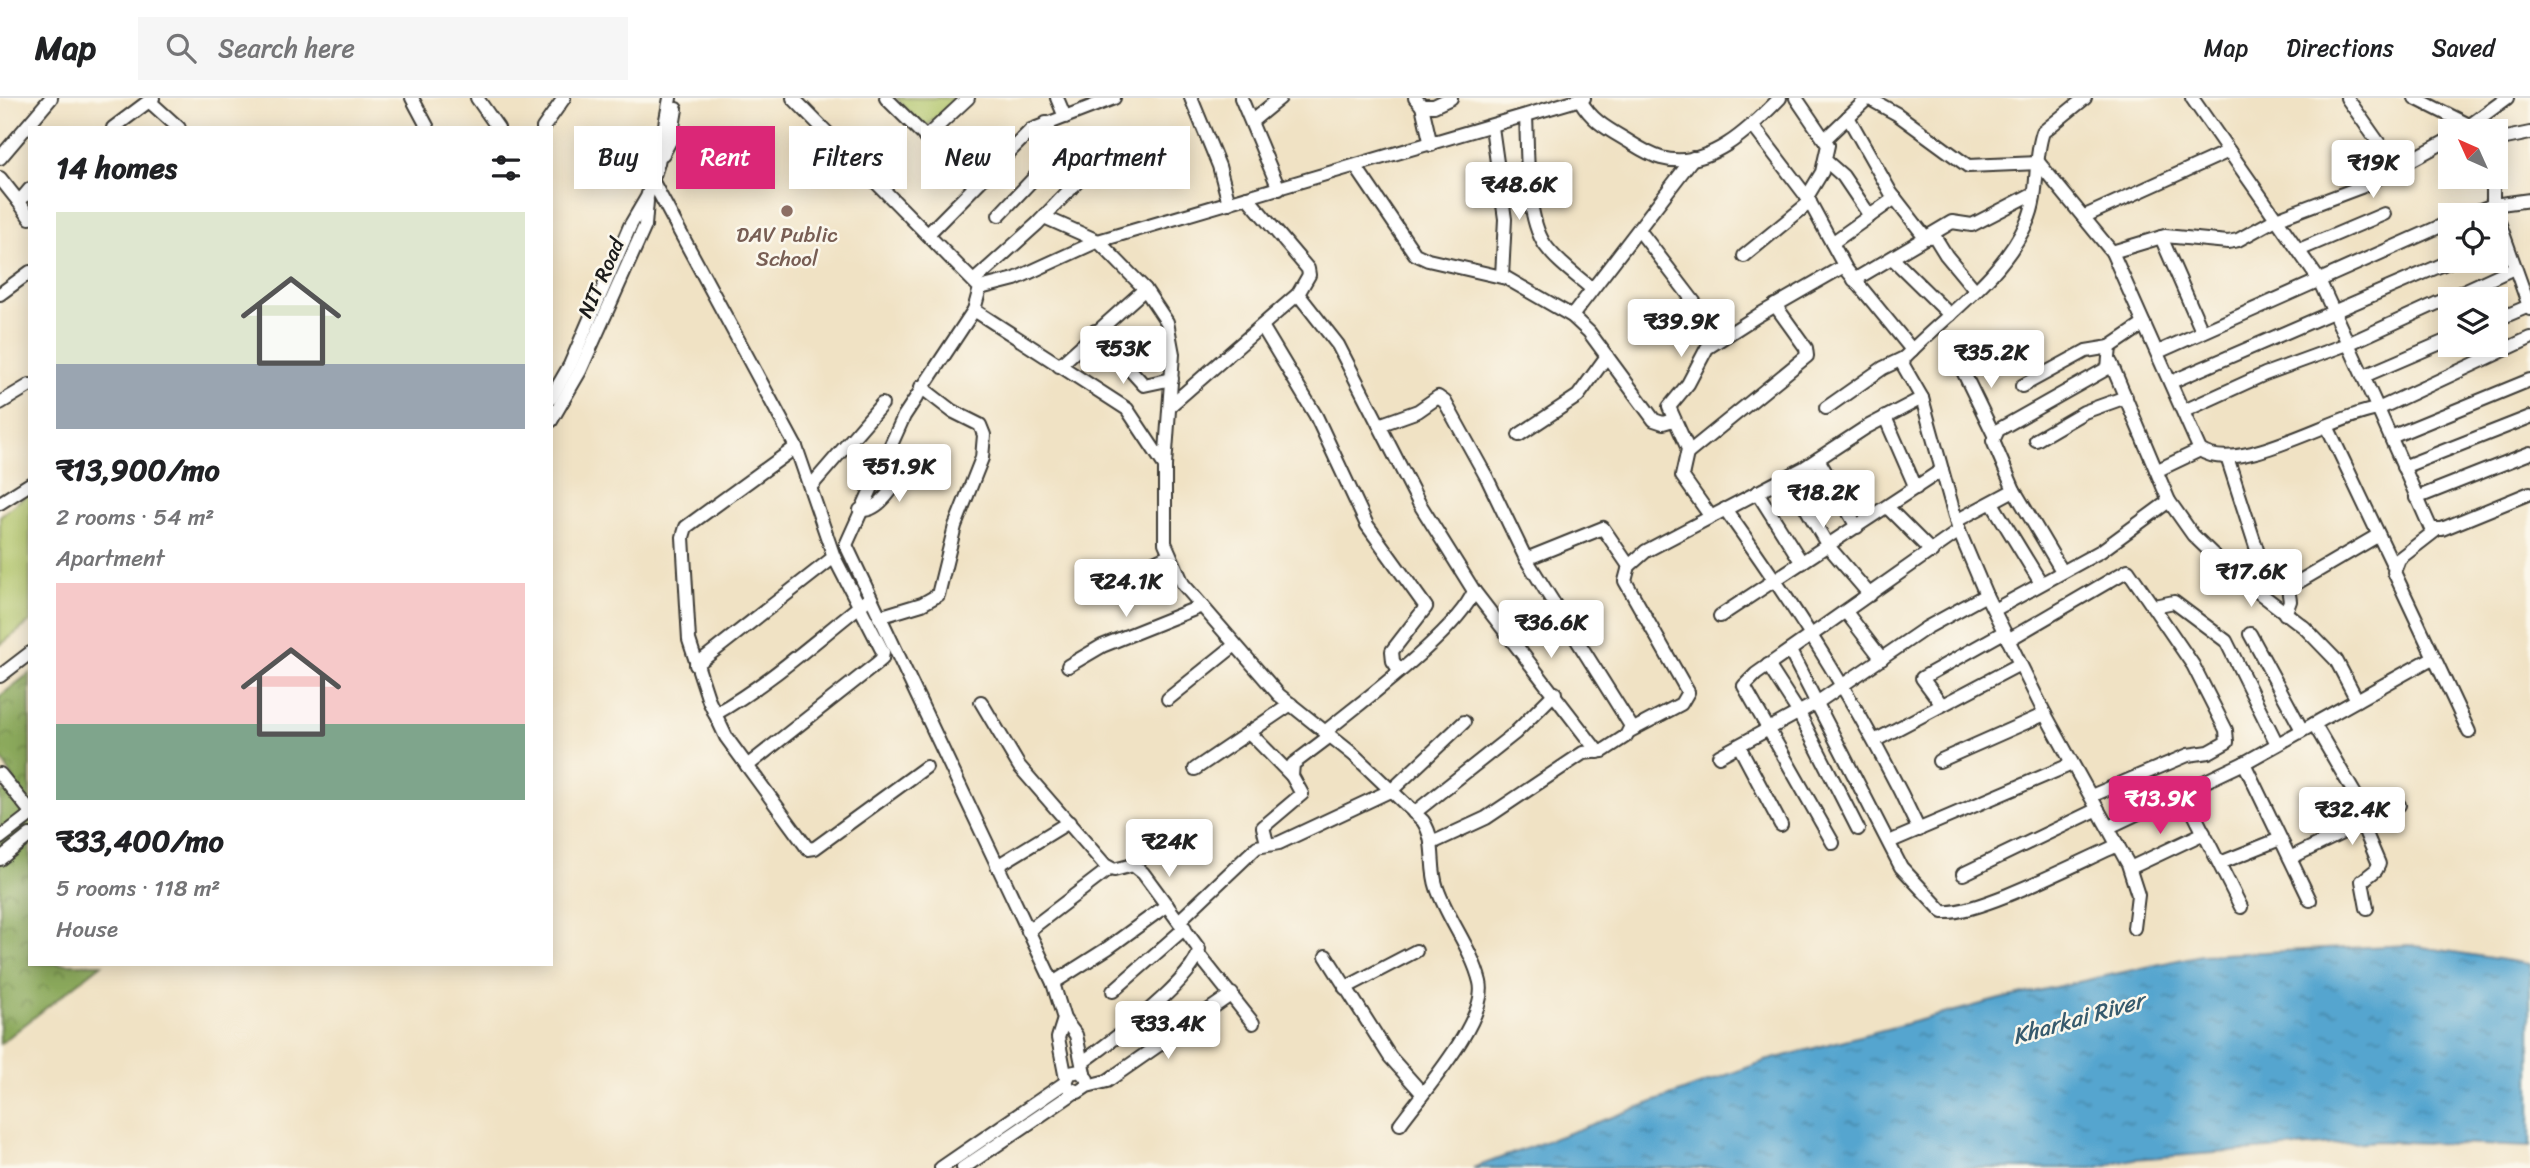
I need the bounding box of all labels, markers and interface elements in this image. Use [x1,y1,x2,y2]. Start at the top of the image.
search box [138,17,628,80]
text: Map [35,19,96,77]
text: Search here [218,25,355,71]
text: Map [2204,27,2248,69]
text: Directions [2286,27,2394,69]
text: Saved [2432,27,2495,69]
icon: search [162,29,200,67]
north arrow [2438,119,2508,189]
map controls [2438,119,2508,357]
chip: Buy [574,126,662,189]
chip: Rent [676,126,775,189]
chip: Filters [789,126,907,189]
chip: New [921,126,1015,189]
chip: Apartment [1029,126,1190,189]
pin: ₹19K [2332,140,2414,200]
text: 14 homes [56,141,177,195]
text: ₹19K [2348,142,2398,183]
icon: filters [487,149,525,187]
pin: ₹48.6K [1462,162,1576,222]
text: ₹48.6K [1481,164,1557,205]
marker: DAV Public School [779,203,795,219]
button: locate [2438,203,2508,273]
place label: DAV Public School [736,216,838,278]
street label: NIT Road [567,230,636,324]
icon: home [228,258,354,384]
button: layers [2438,287,2508,357]
pin: ₹39.9K [1624,300,1738,359]
text: ₹39.9K [1644,301,1718,342]
pin: ₹53K [1082,327,1164,386]
text: ₹53K [1096,328,1150,369]
pin: ₹35.2K [1934,330,2048,390]
text: ₹35.2K [1954,332,2028,373]
text: ₹13,900/mo [56,443,220,497]
pin: ₹51.9K [842,444,956,504]
text: ₹51.9K [863,446,935,487]
pin: ₹18.2K [1766,470,1880,530]
text: ₹18.2K [1788,472,1858,513]
text: 2 rooms · 54 m² [56,497,214,538]
text: Apartment [56,538,165,579]
pin: ₹17.6K [2194,550,2308,609]
text: ₹17.6K [2216,551,2286,592]
pin: ₹24.1K [1069,560,1183,619]
text: ₹24.1K [1090,561,1162,602]
pin: ₹36.6K [1494,601,1608,660]
text: ₹36.6K [1515,602,1587,643]
icon: home [228,629,354,755]
pin: ₹13.9K [2103,776,2217,836]
text: ₹13.9K [2125,778,2195,819]
pin: ₹32.4K [2295,788,2409,847]
text: ₹32.4K [2315,789,2389,830]
text: ₹33,400/mo [56,814,224,868]
pin: ₹24K [1128,820,1210,879]
text: ₹24K [1142,821,1196,862]
text: 5 rooms · 118 m² [56,868,220,909]
text: House [56,909,118,950]
water label: Kharkai River [2007,979,2153,1057]
pin: ₹33.4K [1111,1002,1225,1061]
text: ₹33.4K [1131,1003,1205,1044]

